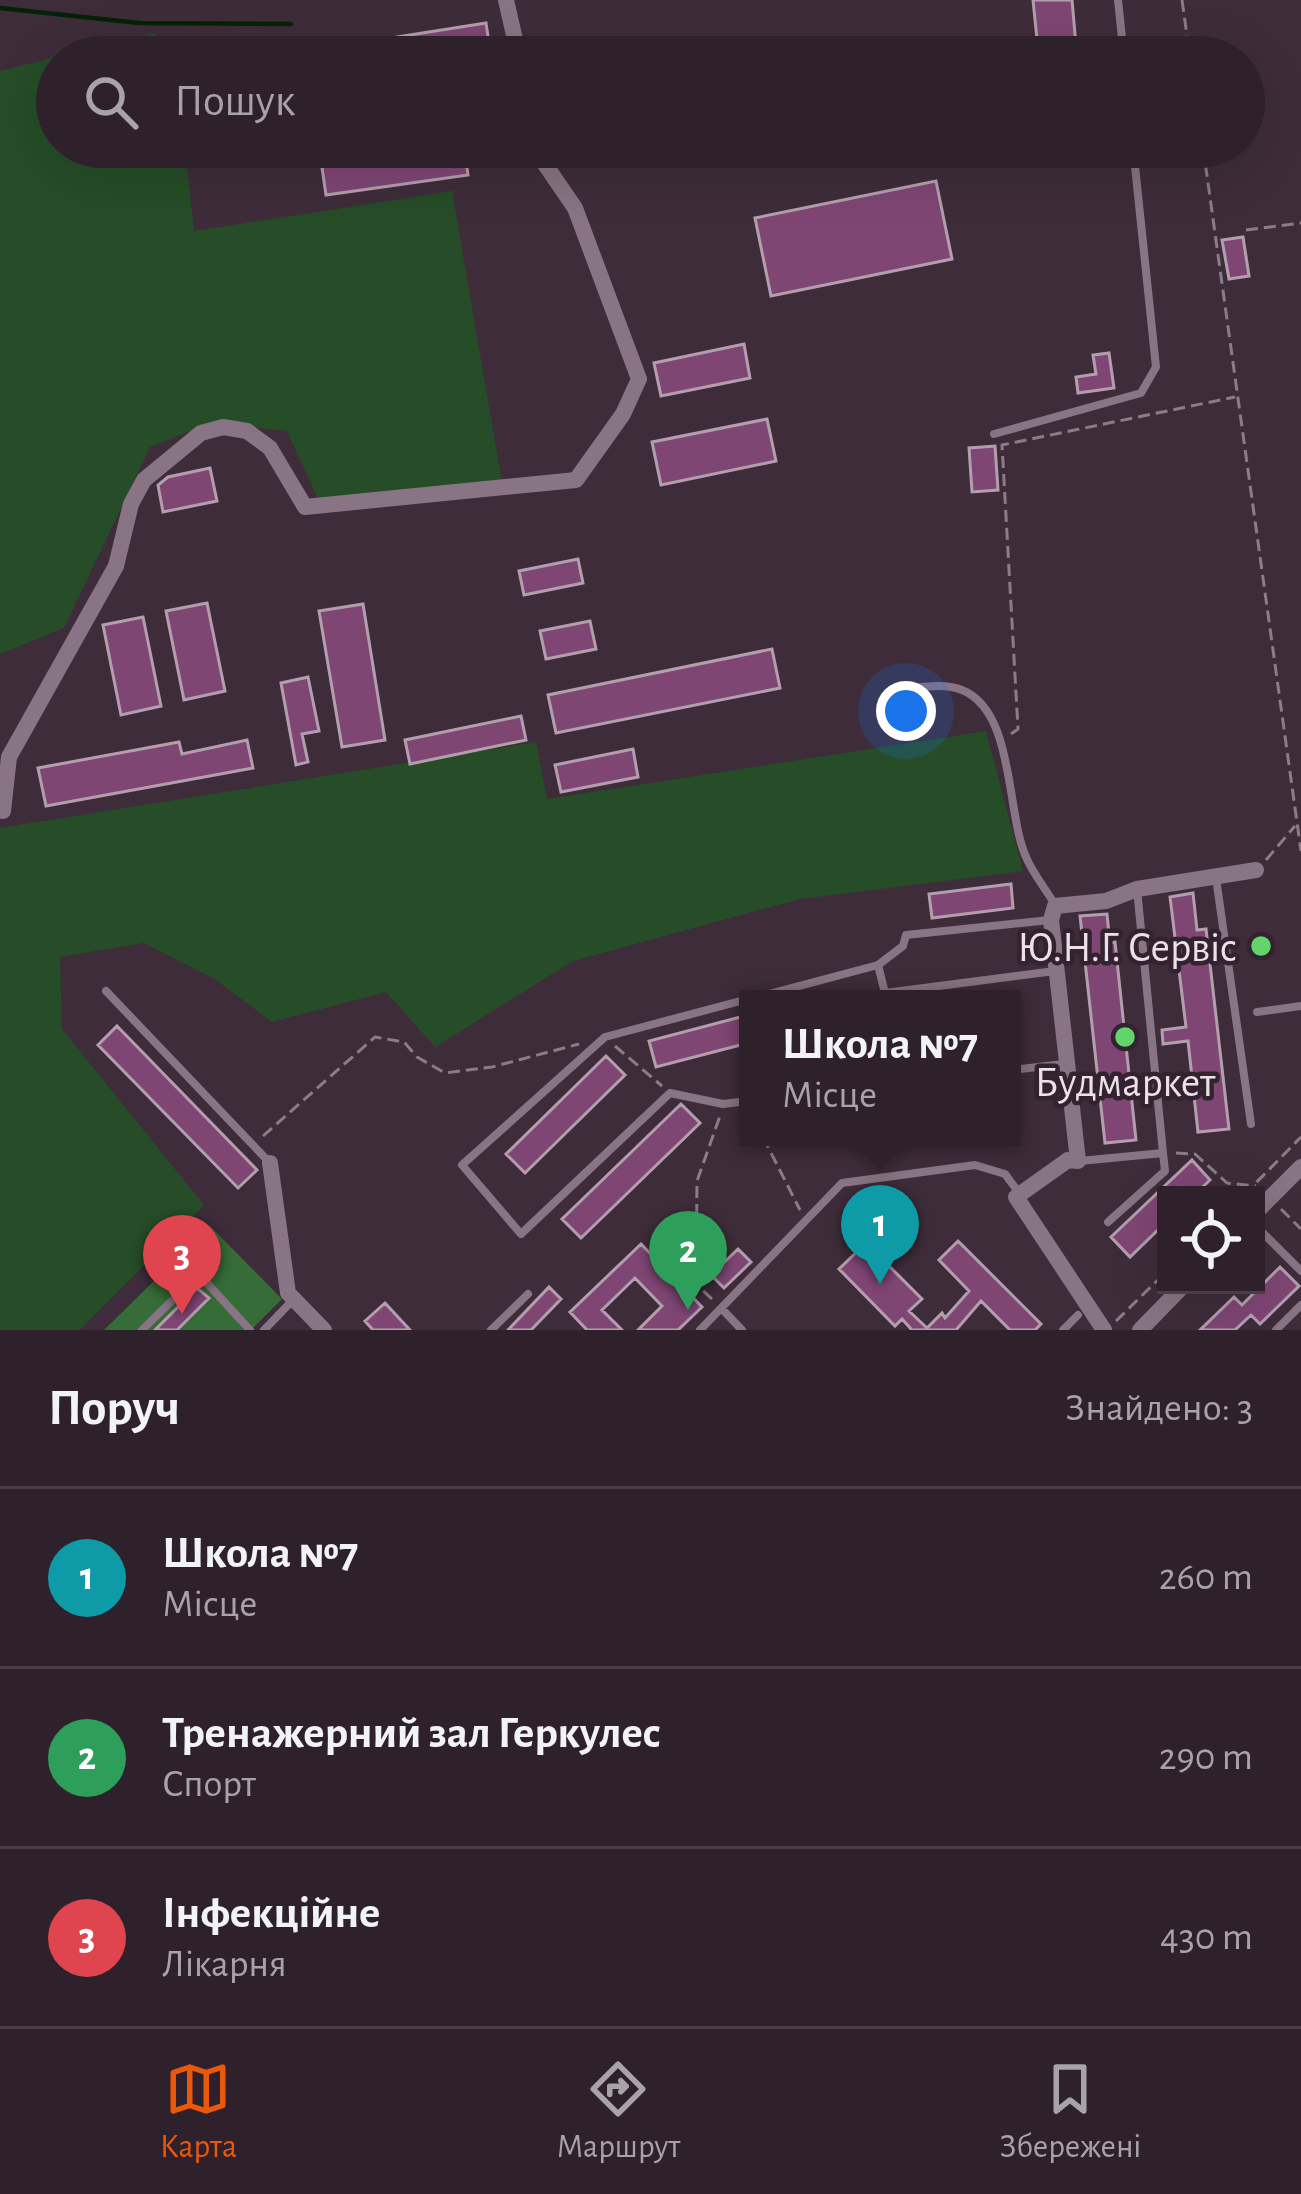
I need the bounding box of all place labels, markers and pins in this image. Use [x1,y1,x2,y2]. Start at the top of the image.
place label: Ю.Н.Г. Сервіс [1017,927,1237,969]
marker: Ю.Н.Г. Сервіс [1248,933,1274,959]
marker: Будмаркет [1112,1024,1138,1050]
place label: Будмаркет [1035,1062,1216,1104]
pin: 1 [841,1185,919,1284]
pin: 2 [649,1211,727,1310]
pin: 3 [143,1215,221,1314]

